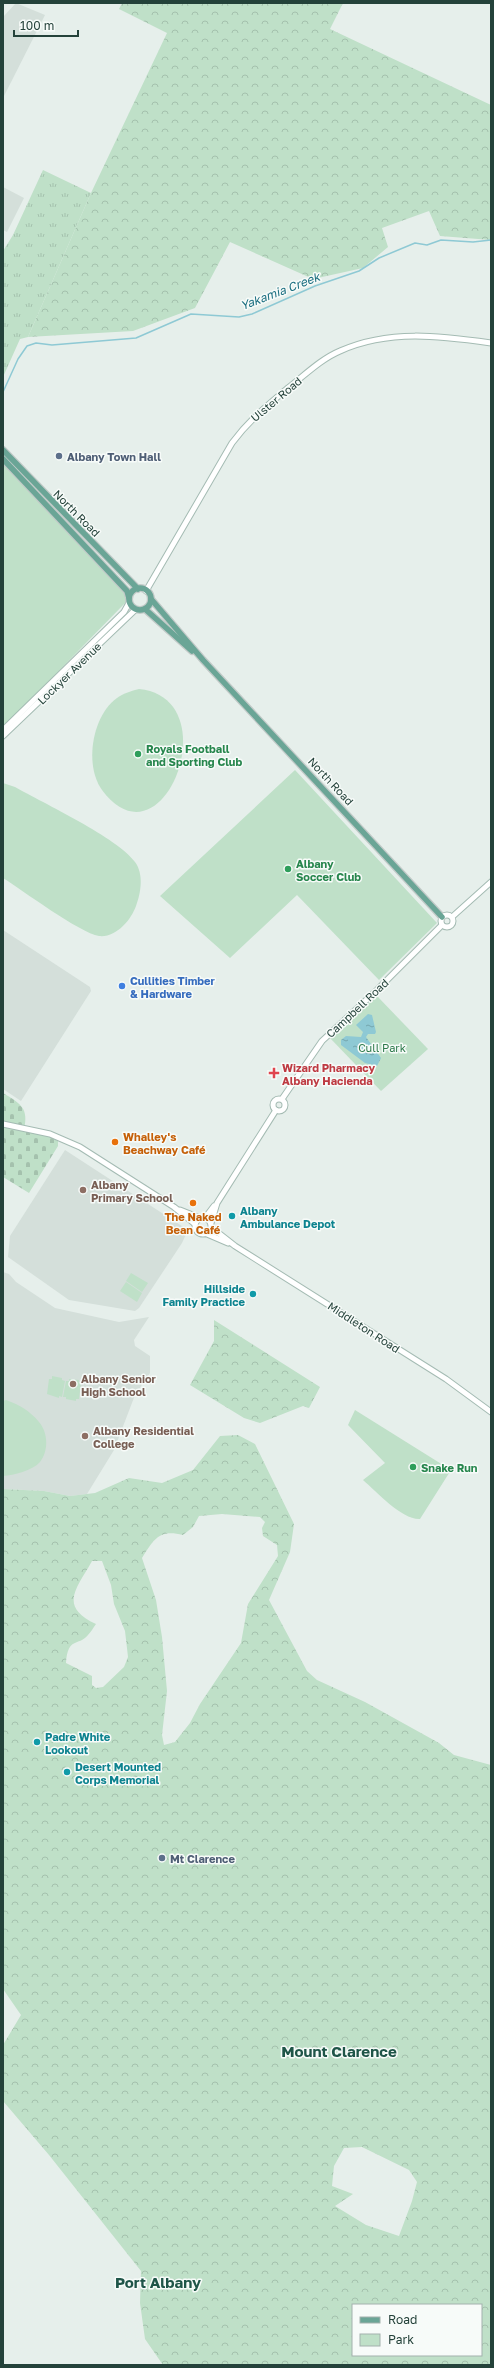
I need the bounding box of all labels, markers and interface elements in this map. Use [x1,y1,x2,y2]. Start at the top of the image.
scale bar [14,12,78,38]
text: 100 m [20,18,54,33]
water label: Yakamia Creek [238,269,323,313]
street label: Ulster Road [248,374,304,424]
place label: Albany Town Hall [67,450,161,463]
marker: Albany Town Hall [54,451,64,461]
street label: North Road [51,487,103,539]
street label: Lockyer Avenue [35,639,103,707]
place label: Royals Football and Sporting Club [146,742,242,768]
marker: Royals Football and Sporting Club [133,749,143,759]
street label: North Road [306,755,356,807]
place label: Albany Soccer Club [296,857,361,883]
marker: Albany Soccer Club [283,864,293,874]
place label: Cullities Timber & Hardware [130,974,216,1000]
street label: Campbell Road [323,976,391,1040]
marker: Cullities Timber & Hardware [117,981,127,991]
park label: Cull Park [358,1041,406,1054]
place label: Wizard Pharmacy Albany Hacienda [282,1061,375,1087]
marker: Wizard Pharmacy Albany Hacienda [269,1068,279,1078]
place label: Whalley's Beachway Café [123,1130,206,1156]
marker: Whalley's Beachway Café [110,1137,120,1147]
place label: Albany Primary School [91,1178,173,1204]
marker: Albany Primary School [78,1185,88,1195]
marker: The Naked Bean Café [188,1198,198,1208]
place label: Albany Ambulance Depot [240,1204,336,1230]
place label: The Naked Bean Café [164,1210,222,1236]
marker: Albany Ambulance Depot [227,1211,237,1221]
place label: Hillside Family Practice [162,1282,246,1308]
marker: Hillside Family Practice [248,1289,258,1299]
street label: Middleton Road [326,1299,402,1355]
place label: Albany Senior High School [81,1372,156,1398]
marker: Albany Senior High School [68,1379,78,1389]
place label: Albany Residential College [93,1424,194,1450]
marker: Albany Residential College [80,1431,90,1441]
place label: Snake Run [421,1461,478,1474]
marker: Snake Run [408,1462,418,1472]
place label: Padre White Lookout [45,1730,111,1756]
marker: Padre White Lookout [32,1737,42,1747]
place label: Desert Mounted Corps Memorial [75,1760,161,1786]
marker: Desert Mounted Corps Memorial [62,1767,72,1777]
place label: Mt Clarence [170,1852,235,1865]
marker: Mt Clarence [157,1853,167,1863]
district label: Mount Clarence [281,2042,397,2060]
district label: Port Albany [115,2273,201,2291]
legend [352,2304,482,2356]
text: Road [388,2312,417,2327]
text: Park [388,2332,414,2347]

